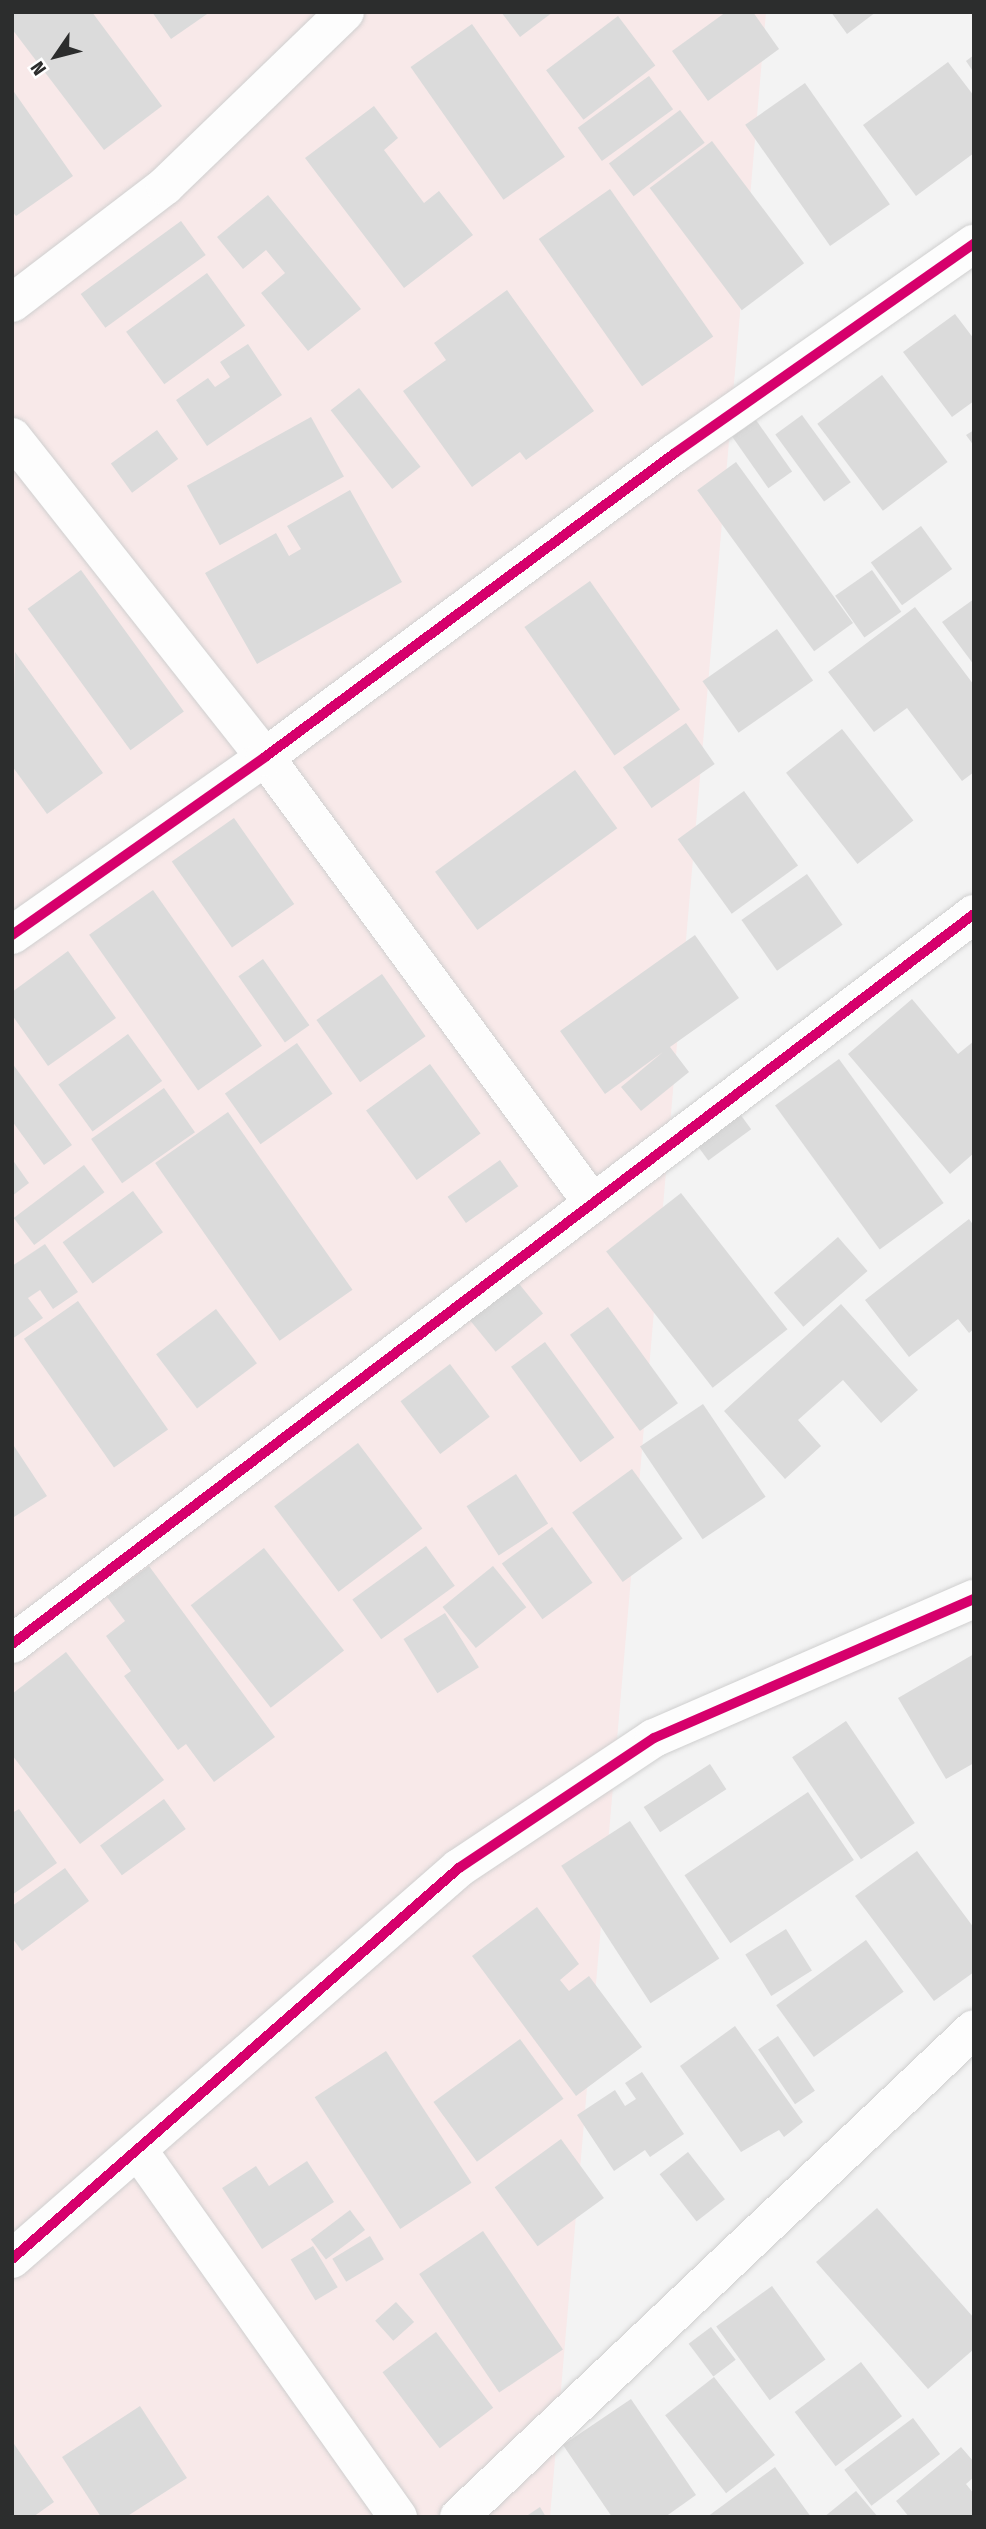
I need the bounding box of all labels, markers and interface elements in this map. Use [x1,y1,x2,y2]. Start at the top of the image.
north arrow [21,21,91,91]
text: N [26,57,51,80]

